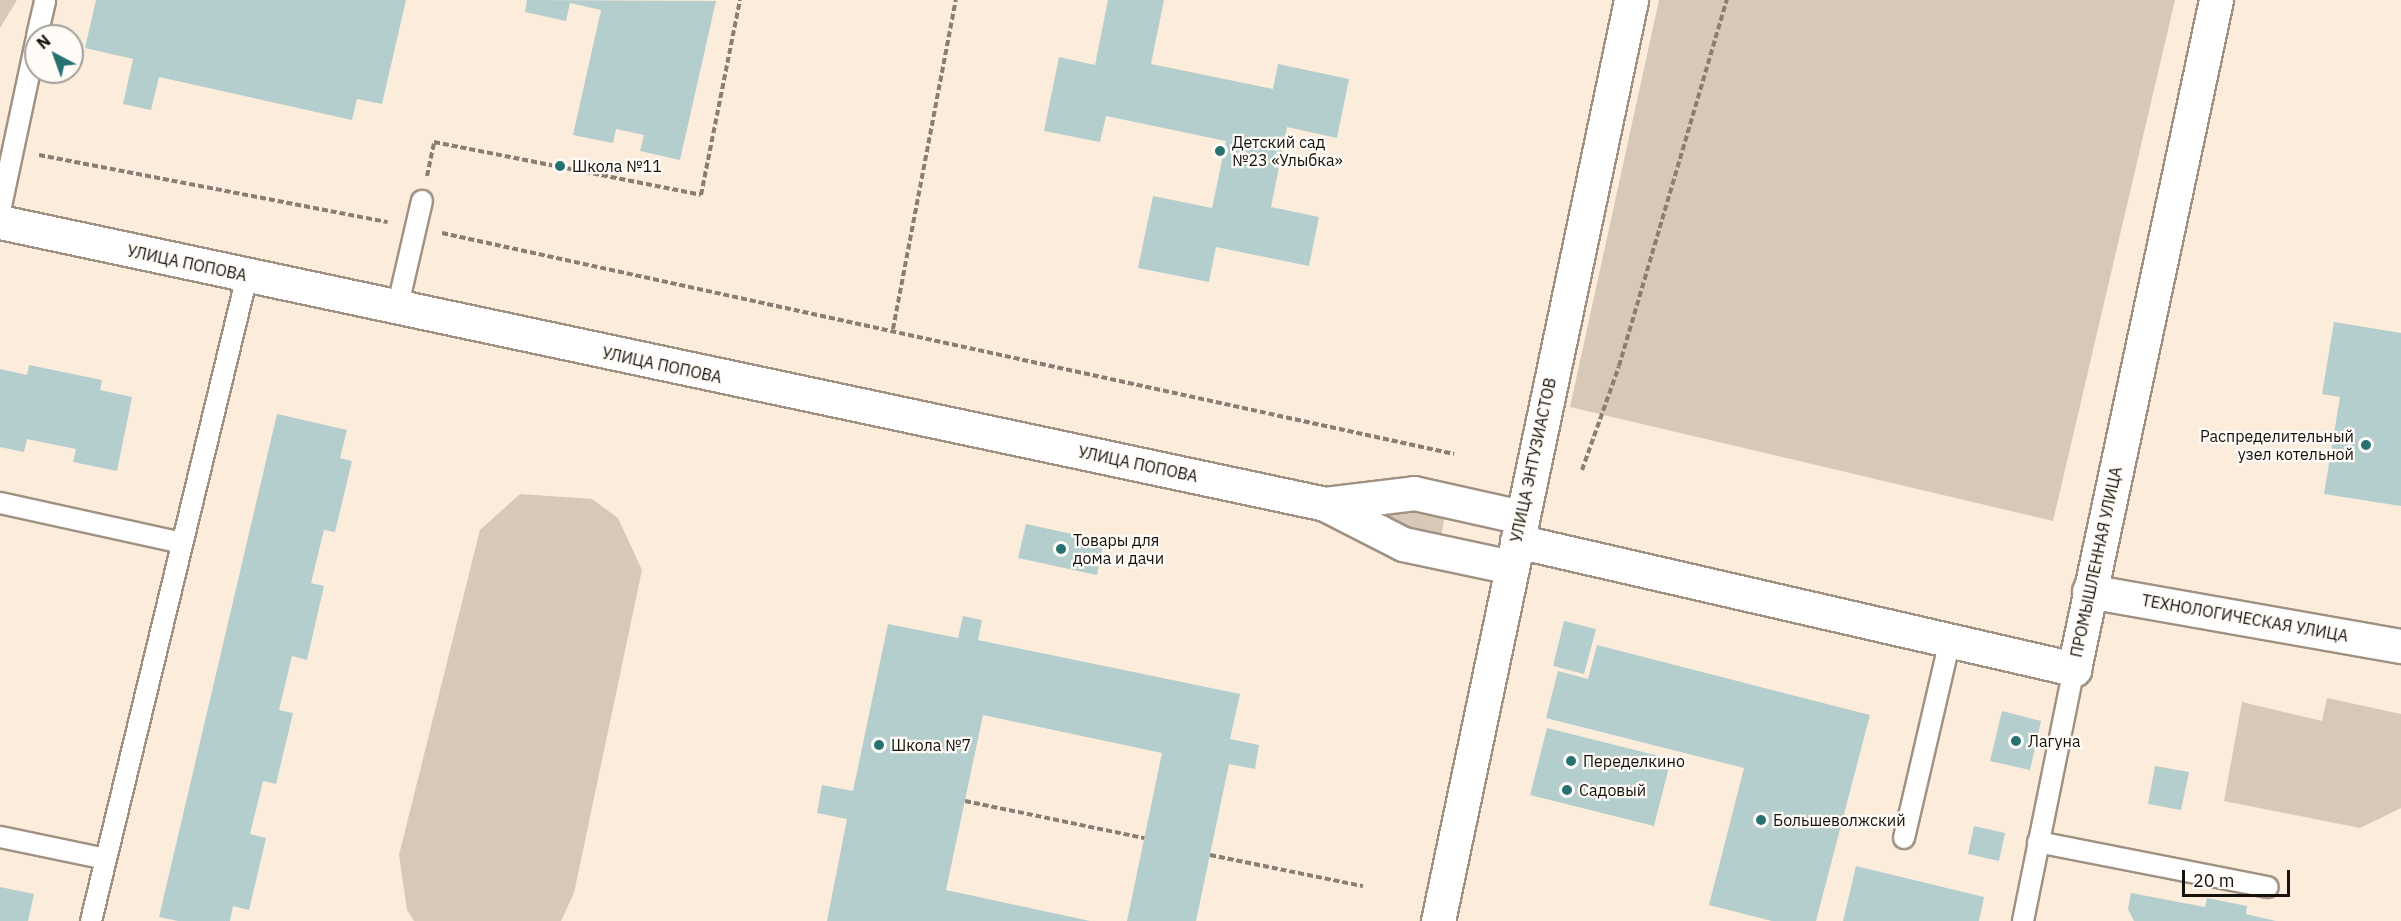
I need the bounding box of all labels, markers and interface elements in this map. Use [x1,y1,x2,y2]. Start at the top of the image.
north arrow [24,24,84,84]
text: N [33,31,54,53]
place label: Детский сад №23 «Улыбка» [1232,132,1343,170]
marker: Детский сад №23 «Улыбка» [1213,144,1227,158]
place label: Школа №11 [572,156,662,176]
marker: Школа №11 [553,159,567,173]
street label: УЛИЦА ПОПОВА [125,241,249,285]
street label: УЛИЦА ПОПОВА [600,343,724,387]
street label: УЛИЦА ЭНТУЗИАСТОВ [1506,376,1560,544]
place label: Распределительный узел котельной [2200,426,2354,464]
marker: Распределительный узел котельной [2359,438,2373,452]
street label: УЛИЦА ПОПОВА [1076,442,1200,486]
street label: ПРОМЫШЛЕННАЯ УЛИЦА [2066,465,2126,659]
place label: Товары для дома и дачи [1073,530,1164,568]
marker: Товары для дома и дачи [1054,542,1068,556]
street label: ТЕХНОЛОГИЧЕСКАЯ УЛИЦА [2140,590,2350,646]
place label: Лагуна [2028,731,2081,751]
marker: Лагуна [2009,734,2023,748]
place label: Школа №7 [891,735,971,755]
marker: Школа №7 [872,738,886,752]
place label: Переделкино [1583,751,1685,771]
marker: Переделкино [1564,754,1578,768]
place label: Садовый [1579,780,1646,800]
marker: Садовый [1560,783,1574,797]
place label: Большеволжский [1773,810,1906,830]
marker: Большеволжский [1754,813,1768,827]
scale bar [2185,858,2293,896]
text: 20 m [2193,869,2235,892]

